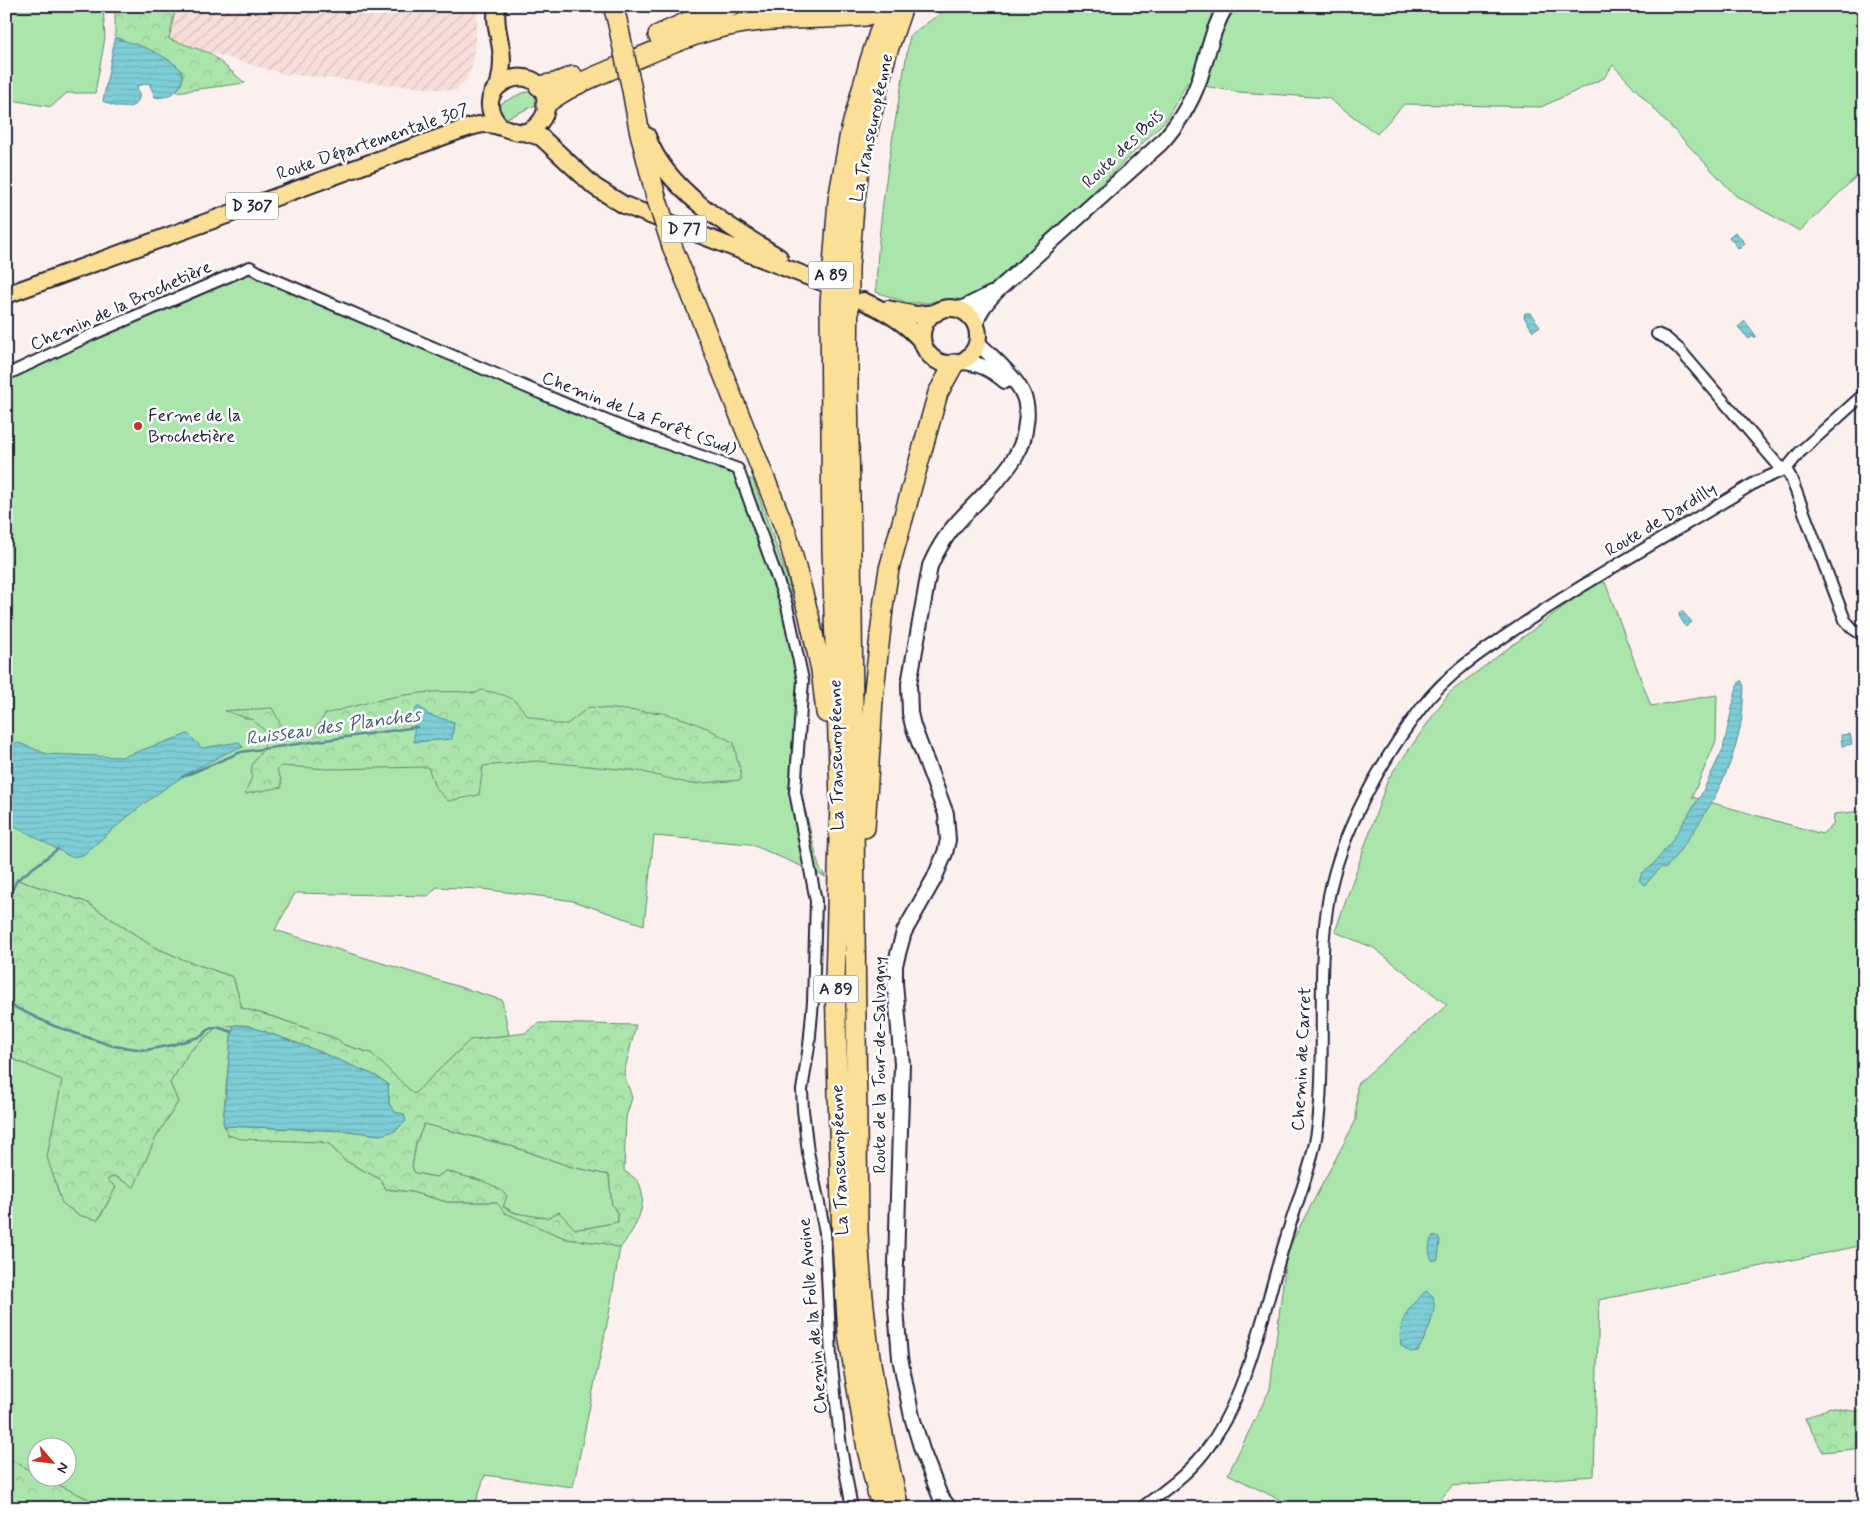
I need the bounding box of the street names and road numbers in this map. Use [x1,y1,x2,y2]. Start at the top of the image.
street label: La Transeuropéenne [845,52,899,204]
street label: Route Départementale 307 [273,98,473,186]
street label: Route des Bois [1077,104,1169,194]
road number: D 307 [226,192,278,220]
road number: D 77 [662,215,706,242]
street label: Chemin de la Brochetière [26,255,216,357]
road number: A 89 [808,262,854,288]
street label: Chemin de La Forêt (Sud) [538,366,740,462]
street label: Route de Dardilly [1601,477,1721,563]
street label: La Transeuropéenne [824,679,850,831]
street label: Route de la Tour-de-Salvagny [868,957,892,1173]
road number: A 89 [814,976,858,1002]
street label: Chemin de Carret [1286,986,1318,1132]
street label: La Transeuropéenne [825,1084,855,1236]
street label: Chemin de la Folle Avoine [792,1217,834,1415]

